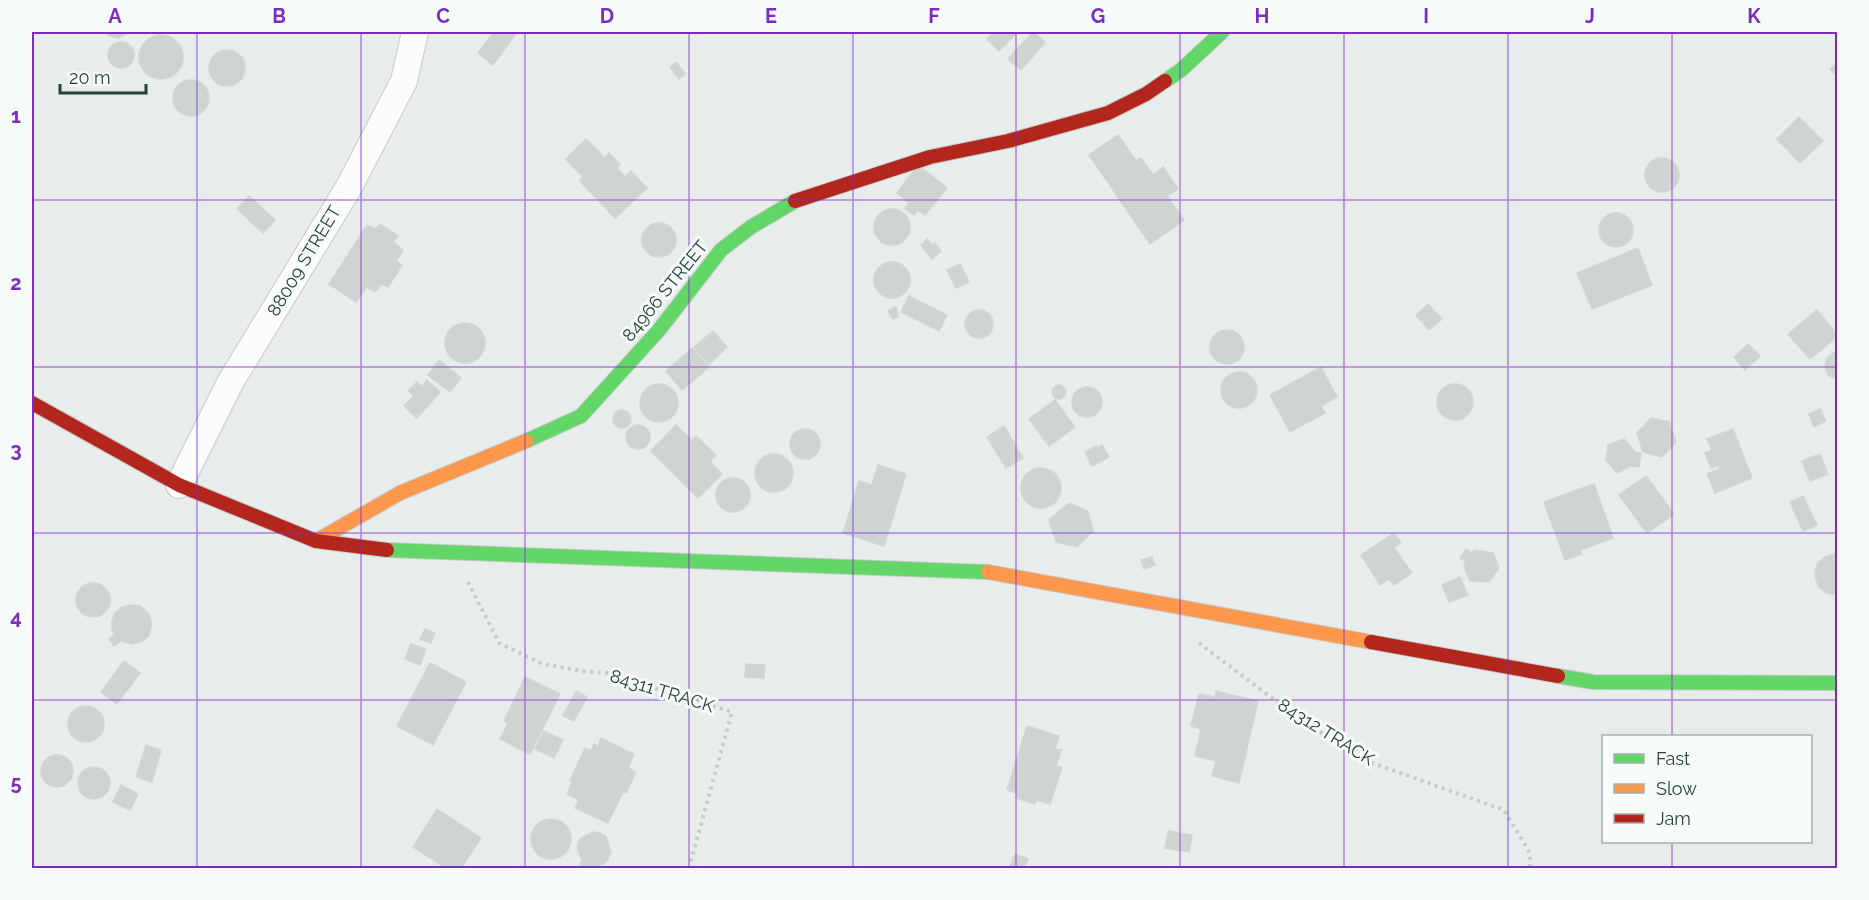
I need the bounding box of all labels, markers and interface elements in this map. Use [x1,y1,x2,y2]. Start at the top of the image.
text: A [108,4,122,28]
text: B [272,4,286,28]
text: C [436,4,450,28]
text: D [600,4,614,28]
text: E [765,4,777,28]
text: F [928,4,940,28]
text: G [1091,4,1105,28]
text: H [1255,4,1269,28]
text: I [1423,4,1429,28]
text: J [1585,4,1595,28]
text: K [1747,4,1761,28]
scale bar [60,57,146,95]
text: 20 m [69,67,111,88]
text: 1 [11,104,21,128]
street label: 88009 STREET [262,202,345,320]
street label: 84966 STREET [617,236,712,345]
text: 2 [10,271,22,295]
text: 3 [10,438,22,462]
text: 4 [10,605,22,629]
street label: 84311 TRACK [607,665,717,716]
street label: 84312 TRACK [1274,694,1379,770]
legend [1602,735,1812,843]
text: Fast [1656,748,1690,769]
text: 5 [10,771,22,795]
text: Slow [1656,778,1697,799]
text: Jam [1656,808,1691,829]

